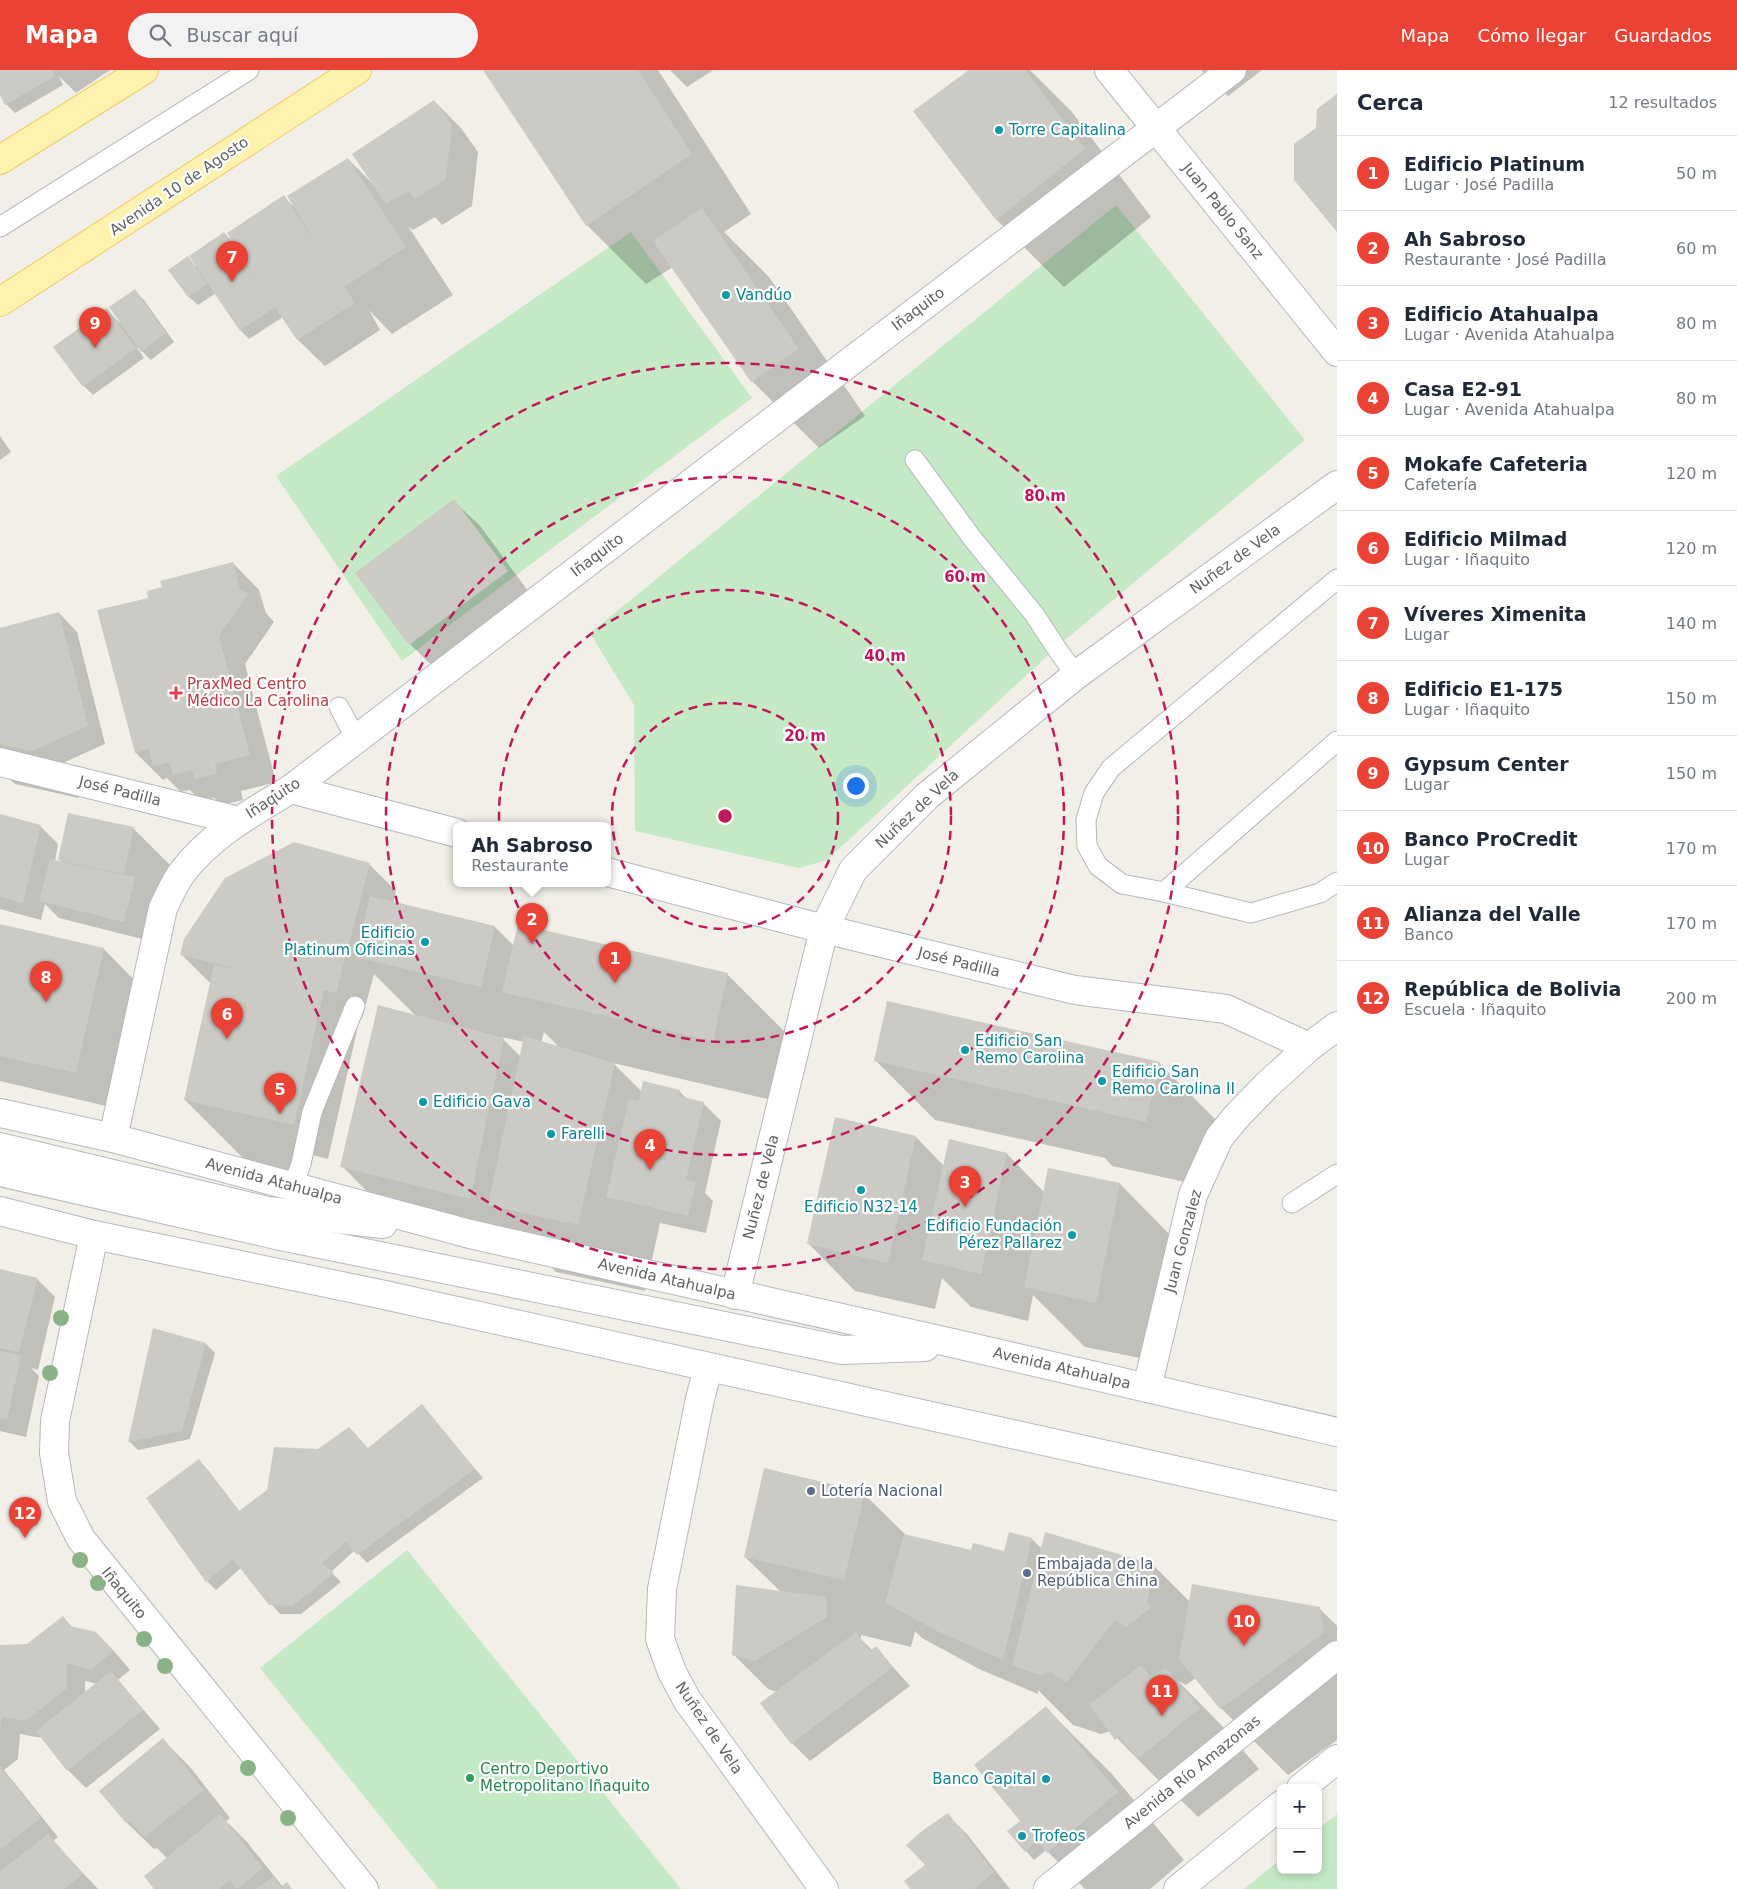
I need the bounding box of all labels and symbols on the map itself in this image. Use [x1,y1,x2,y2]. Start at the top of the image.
place label: Torre Capitalina [1008,121,1126,139]
marker: Torre Capitalina [993,124,1005,136]
street label: Avenida 10 de Agosto [106,133,252,239]
street label: Juan Pablo Sanz [1178,158,1267,263]
pin: 7 [216,241,248,282]
street label: Iñaquito [888,283,948,335]
place label: Vandúo [736,286,792,304]
marker: Vandúo [720,289,732,301]
pin: 9 [79,307,111,348]
text: 80 m [1024,487,1066,505]
street label: Nuñez de Vela [1186,520,1284,598]
street label: Iñaquito [567,529,627,581]
text: 60 m [944,568,986,586]
text: 40 m [864,647,906,665]
place label: PraxMed Centro Médico La Carolina [187,675,329,710]
marker: PraxMed Centro Médico La Carolina [169,686,183,700]
text: 20 m [784,727,826,745]
street label: Nuñez de Vela [872,766,962,852]
street label: José Padilla [76,772,163,810]
your location [843,773,869,799]
street label: Iñaquito [242,774,304,822]
centre of rings [716,807,734,825]
pin: 2 [516,903,548,944]
place label: Edificio Platinum Oficinas [284,924,415,959]
marker: Edificio Platinum Oficinas [419,936,431,948]
pin: 1 [599,942,631,983]
street label: José Padilla [915,943,1002,981]
pin: 8 [30,961,62,1002]
pin: 6 [211,998,243,1039]
place label: Edificio San Remo Carolina [975,1032,1084,1067]
marker: Edificio San Remo Carolina [959,1044,971,1056]
place label: Edificio San Remo Carolina II [1112,1063,1235,1098]
pin: 5 [264,1073,296,1114]
marker: Edificio San Remo Carolina II [1096,1075,1108,1087]
place label: Edificio Gava [433,1093,531,1111]
marker: Edificio Gava [417,1096,429,1108]
place label: Farelli [561,1125,605,1143]
marker: Farelli [545,1128,557,1140]
pin: 4 [634,1129,666,1170]
street label: Nuñez de Vela [739,1133,783,1241]
street label: Avenida Atahualpa [204,1154,344,1208]
pin: 3 [949,1166,981,1207]
marker: Edificio N32-14 [855,1184,867,1196]
street label: Juan Gonzalez [1160,1187,1205,1296]
place label: Edificio N32-14 [804,1198,918,1216]
place label: Edificio Fundación Pérez Pallarez [926,1217,1062,1252]
marker: Edificio Fundación Pérez Pallarez [1066,1229,1078,1241]
street label: Avenida Atahualpa [596,1254,738,1304]
street label: Avenida Atahualpa [991,1343,1133,1393]
place label: Lotería Nacional [821,1482,943,1500]
marker: Lotería Nacional [805,1485,817,1497]
pin: 12 [9,1497,41,1538]
place label: Embajada de la República China [1037,1555,1158,1590]
street label: Iñaquito [98,1563,150,1623]
marker: Embajada de la República China [1021,1567,1033,1579]
pin: 10 [1228,1605,1260,1646]
pin: 11 [1146,1675,1178,1716]
street label: Nuñez de Vela [672,1678,746,1778]
street label: Avenida Río Amazonas [1120,1711,1264,1833]
place label: Centro Deportivo Metropolitano Iñaquito [480,1760,650,1795]
place label: Banco Capital [932,1770,1036,1788]
marker: Centro Deportivo Metropolitano Iñaquito [464,1772,476,1784]
marker: Banco Capital [1040,1773,1052,1785]
place label: Trofeos [1031,1827,1086,1845]
marker: Trofeos [1016,1830,1028,1842]

